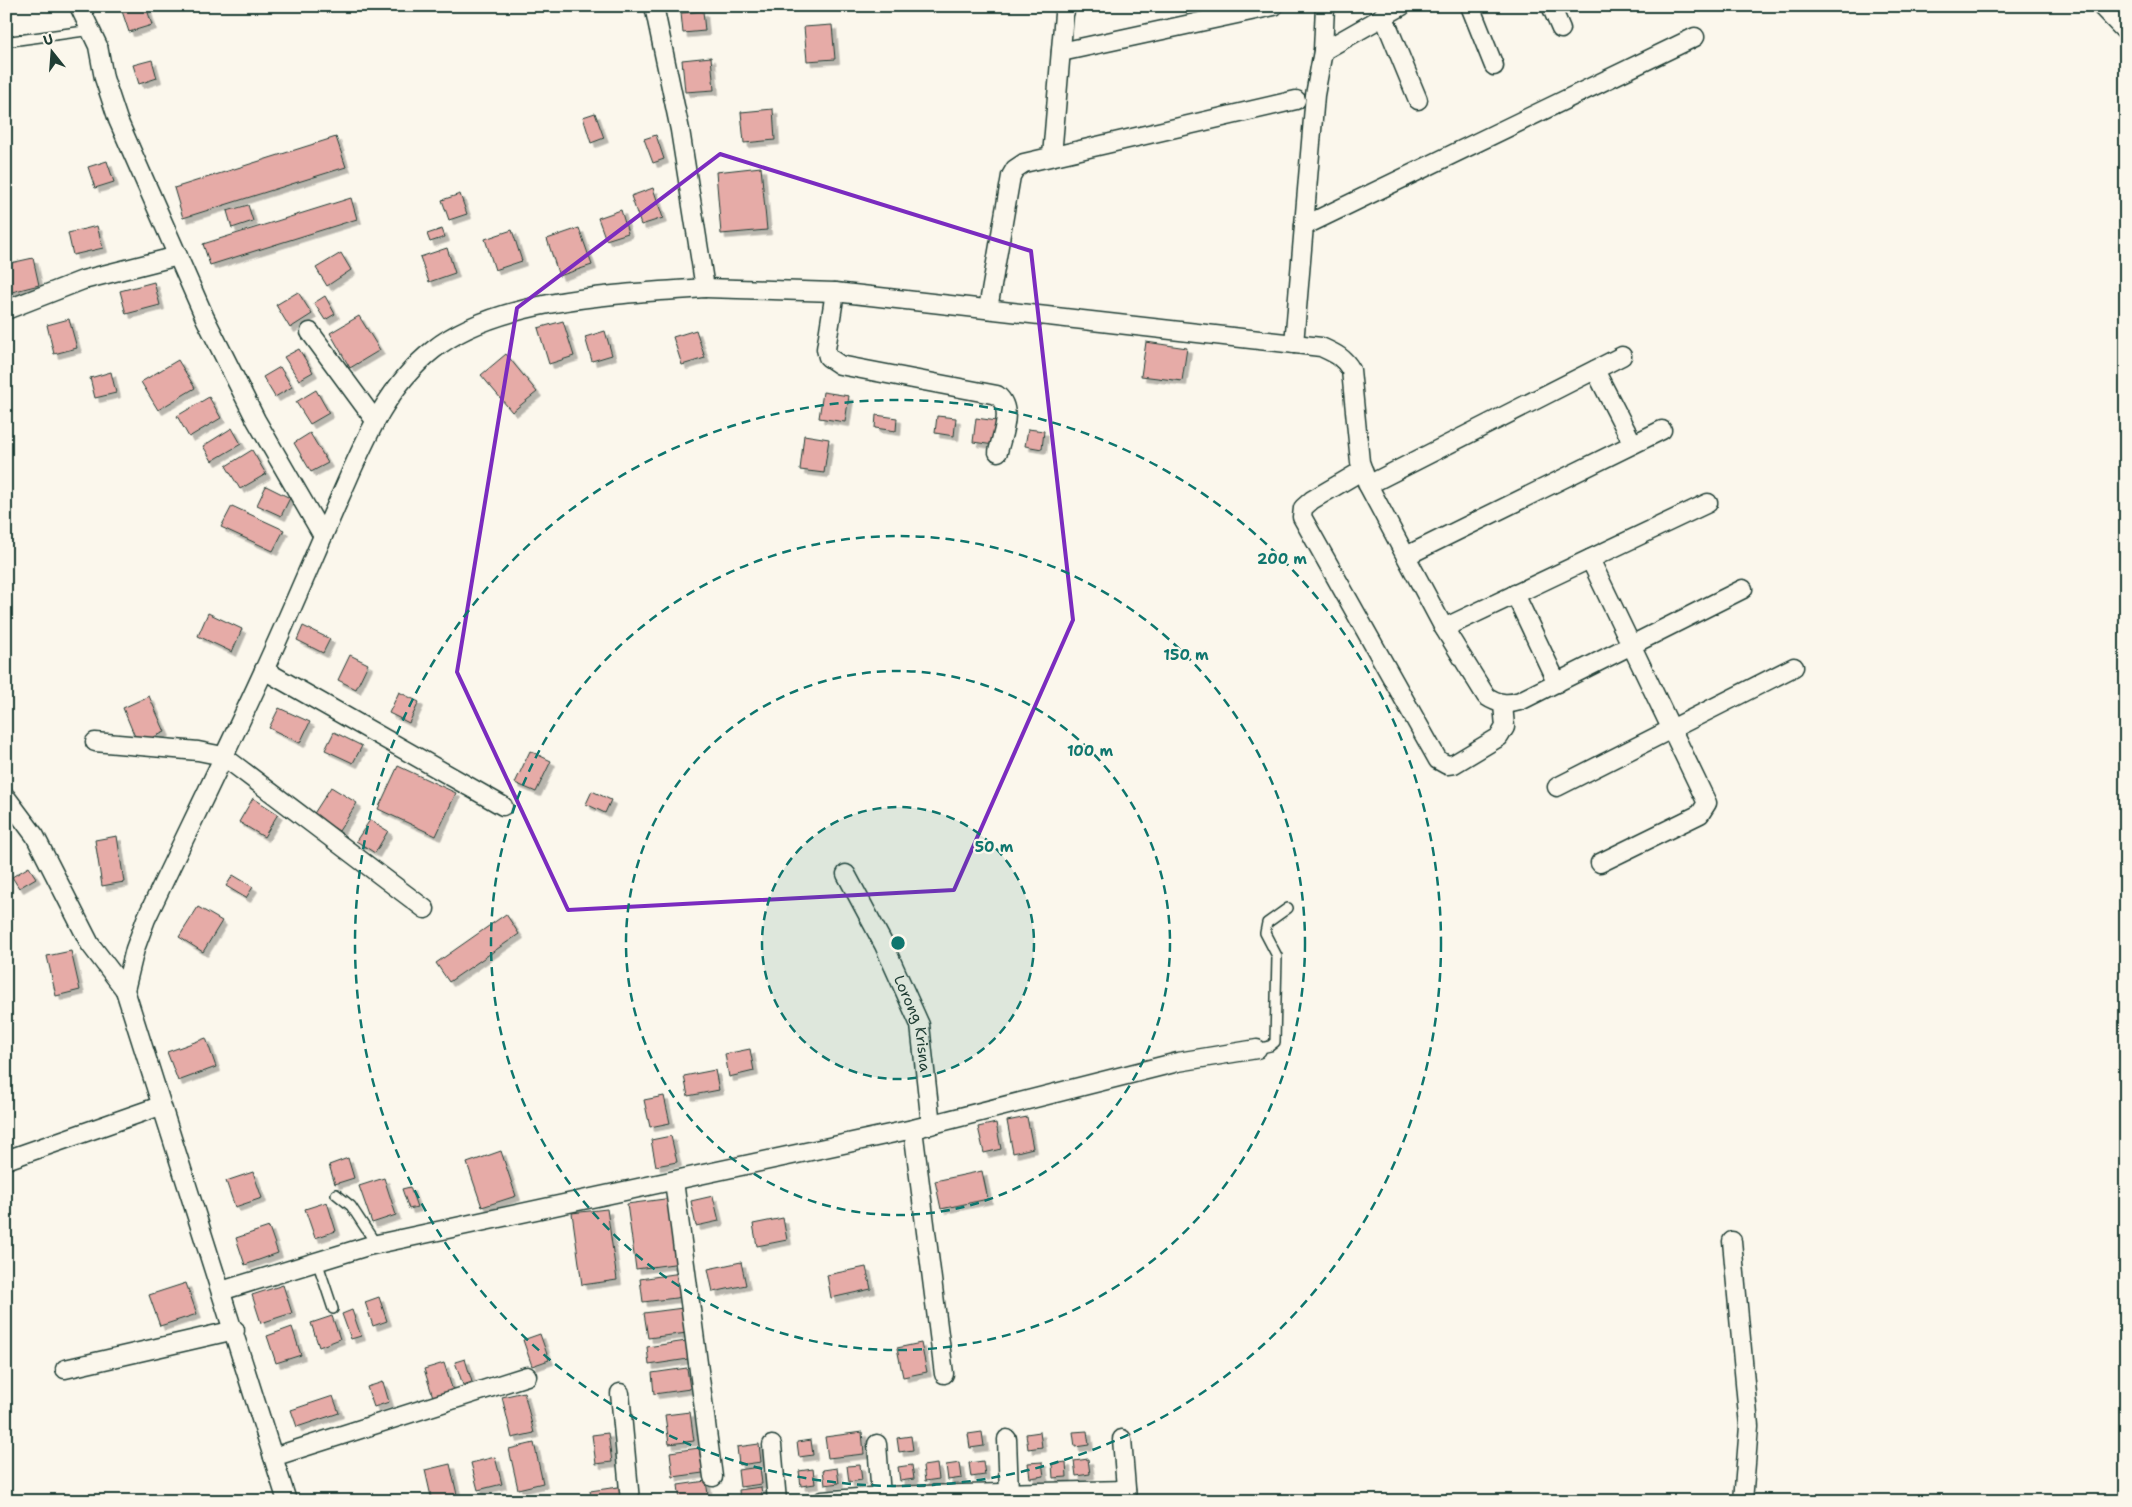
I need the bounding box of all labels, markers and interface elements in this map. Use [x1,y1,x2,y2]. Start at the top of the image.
north arrow [28,28,78,78]
text: U [41,30,55,50]
text: 200 m [1257,549,1307,569]
text: 150 m [1163,645,1209,665]
text: 100 m [1067,741,1113,761]
text: 50 m [975,837,1014,857]
centre of rings [889,934,907,952]
street label: Lorong Krisna [889,972,935,1074]

